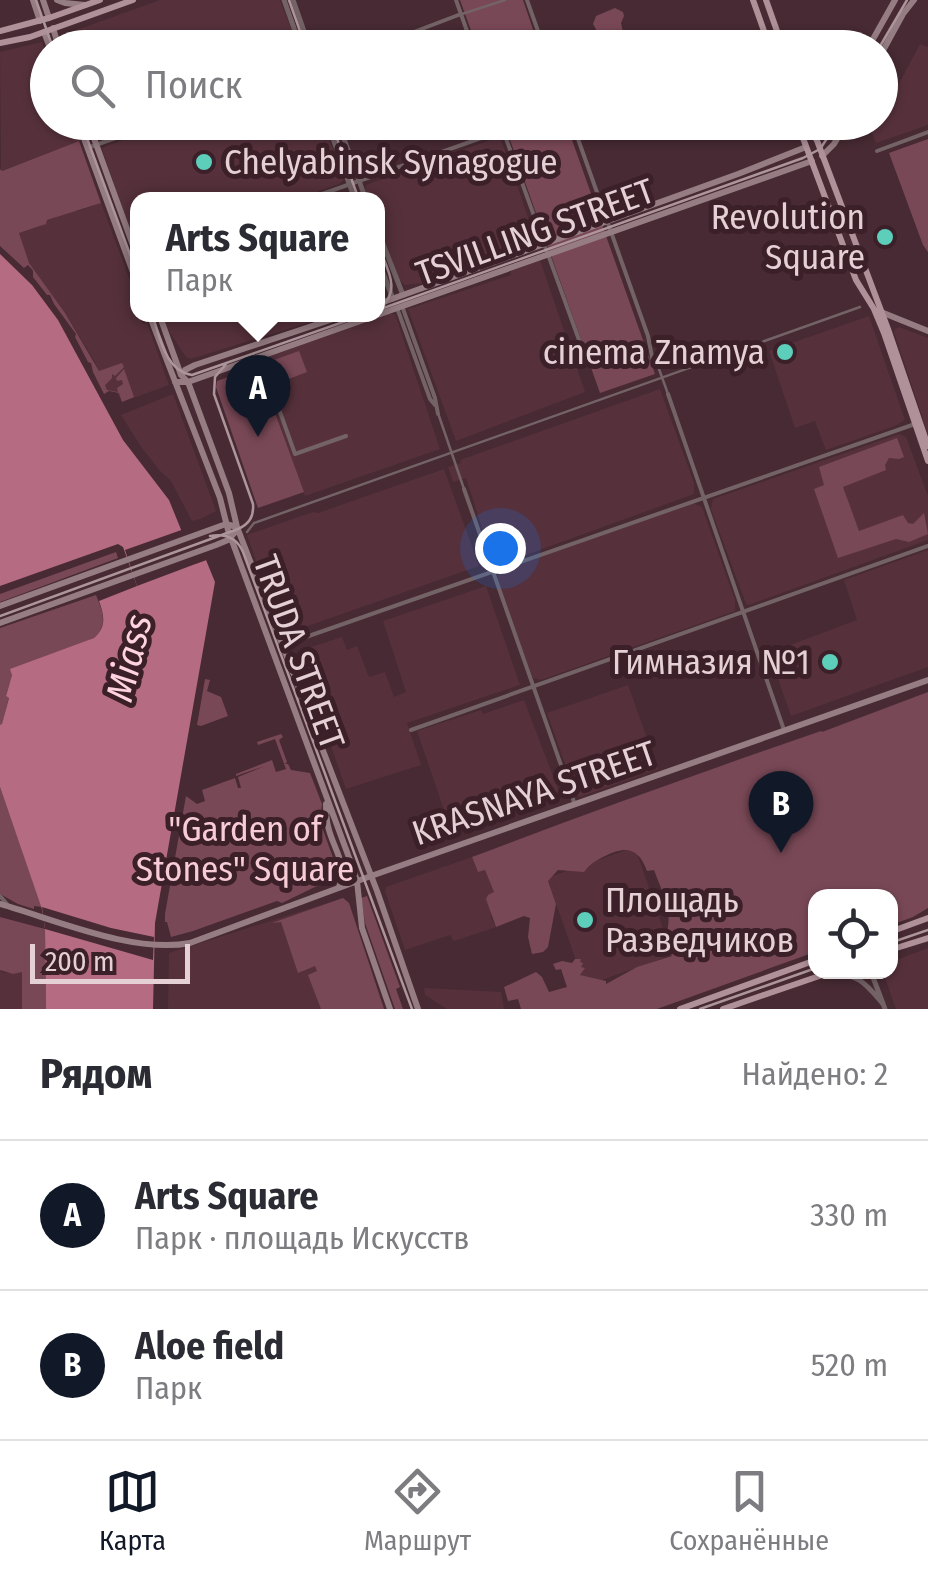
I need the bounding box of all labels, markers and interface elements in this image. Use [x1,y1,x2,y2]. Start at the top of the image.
search box [30,30,898,140]
icon: search [65,58,120,113]
text: Поиск [145,62,242,108]
place label: Chelyabinsk Synagogue [224,141,558,183]
marker: Chelyabinsk Synagogue [193,151,215,173]
street label: TSVILLING STREET [410,169,660,294]
popup [130,192,385,322]
place label: Revolution Square [711,196,865,278]
text: Arts Square [166,215,349,261]
marker: Revolution Square [874,226,896,248]
text: Парк [166,261,233,299]
place label: cinema Znamya [543,331,765,373]
marker: cinema Znamya [774,341,796,363]
pin: A [226,354,290,437]
your location [475,523,526,574]
street label: TRUDA STREET [245,549,354,755]
water label: Miass [96,610,162,706]
place label: Гимназия №1 [612,641,810,683]
marker: Гимназия №1 [819,651,841,673]
street label: KRASNAYA STREET [407,731,662,854]
pin: B [748,770,814,853]
park label: "Garden of Stones" Square [136,808,354,890]
place label: Площадь Разведчиков [605,879,794,961]
map controls [808,889,898,979]
button: locate [808,889,898,979]
marker: Площадь Разведчиков [574,909,596,931]
scale bar [30,939,190,984]
text: 200 m [45,945,115,978]
text: Рядом [40,1049,152,1099]
text: Найдено: 2 [742,1055,888,1093]
text: Arts Square [135,1173,319,1219]
text: A [64,1196,81,1234]
text: 330 m [810,1196,888,1234]
text: Парк · площадь Искусств [135,1219,469,1257]
text: Aloe field [135,1323,284,1369]
text: B [64,1346,81,1384]
text: 520 m [811,1346,888,1384]
text: Парк [135,1369,202,1407]
tab: Карта [99,1464,166,1557]
tab: Маршрут [364,1464,471,1557]
tab: Сохранённые [669,1464,829,1557]

